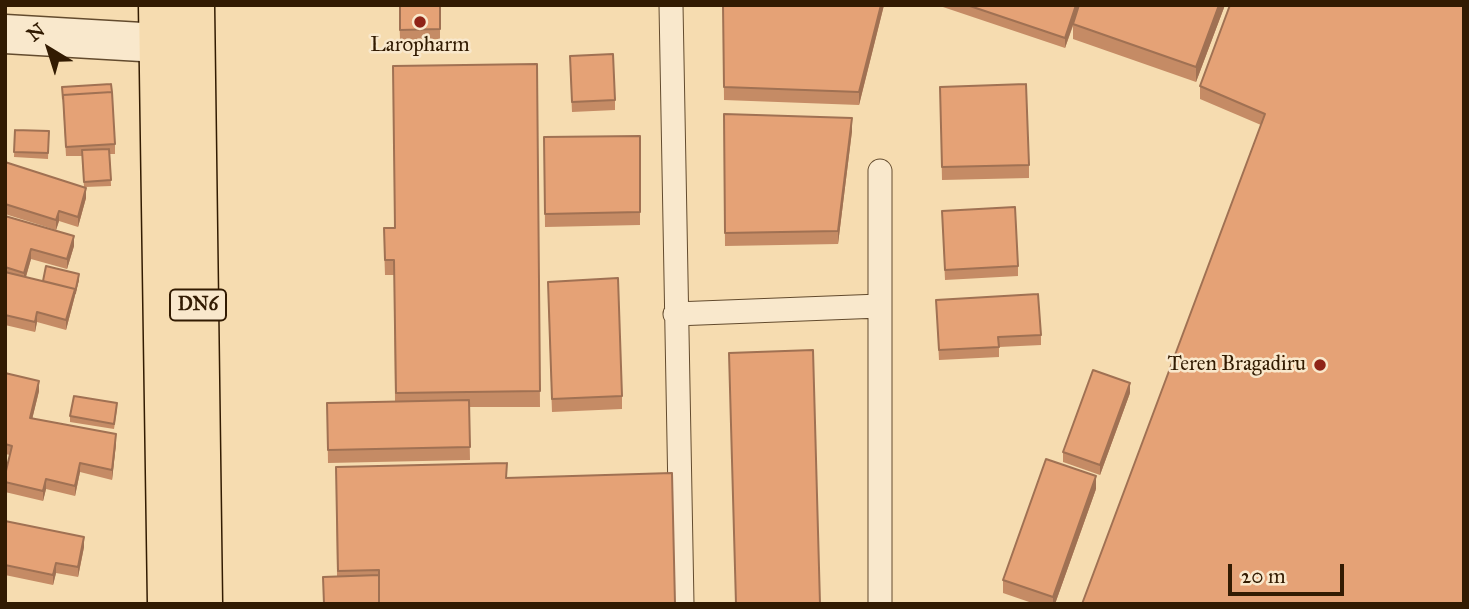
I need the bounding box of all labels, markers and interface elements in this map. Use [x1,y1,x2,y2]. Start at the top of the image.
north arrow [14,14,84,84]
marker: Laropharm [412,14,428,30]
text: N [22,18,49,46]
place label: Laropharm [370,33,470,59]
road number: DN6 [170,290,226,320]
place label: Teren Bragadiru [1168,352,1306,378]
marker: Teren Bragadiru [1312,357,1328,373]
scale bar [1231,550,1346,594]
text: 20 m [1241,563,1286,589]

